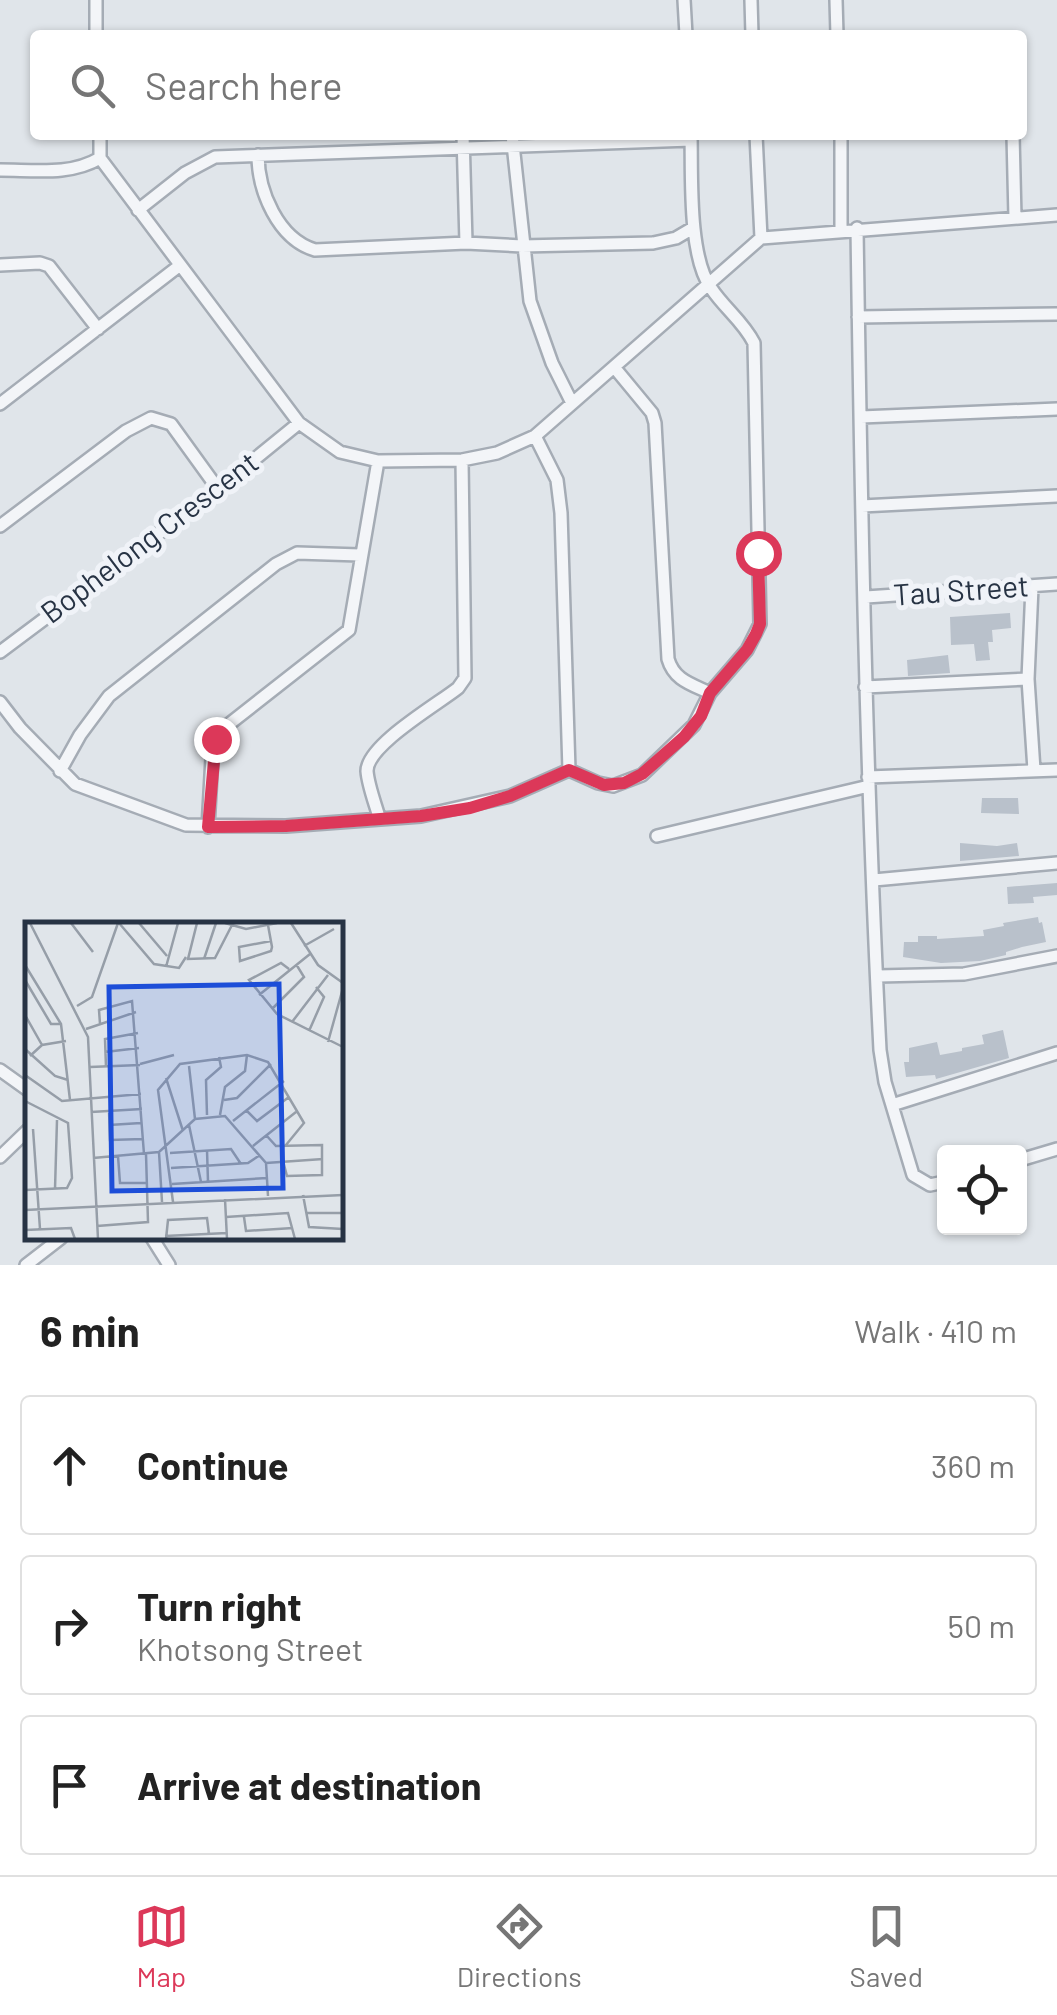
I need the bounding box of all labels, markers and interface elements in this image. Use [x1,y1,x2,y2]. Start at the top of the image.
search box [30,30,1027,140]
icon: search [65,58,120,113]
text: Search here [145,62,343,108]
street label: Bophelong Crescent [33,443,265,630]
route start [736,531,782,577]
street label: Tau Street [892,566,1030,612]
route end [194,717,240,763]
inset map [25,922,342,1240]
map controls [937,1145,1027,1235]
button: locate [937,1145,1027,1235]
text: 6 min [40,1305,140,1355]
text: Walk · 410 m [854,1311,1017,1349]
icon: ahead [42,1438,97,1493]
text: Continue [137,1442,288,1488]
text: 360 m [931,1446,1015,1484]
text: Turn right [137,1583,302,1629]
icon: right [42,1598,97,1653]
text: 50 m [948,1606,1015,1644]
text: Khotsong Street [137,1629,363,1667]
icon: arrive [42,1758,97,1813]
text: Arrive at destination [137,1762,482,1808]
tab: Map [134,1899,189,1993]
tab: Directions [457,1899,582,1993]
tab: Saved [850,1899,923,1993]

